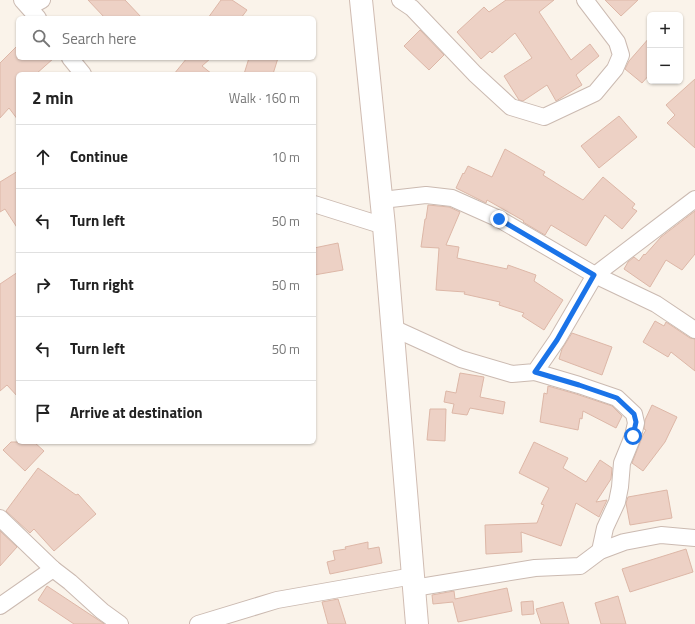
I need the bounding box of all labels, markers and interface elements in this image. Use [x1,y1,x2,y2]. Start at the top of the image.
map controls [647,12,683,84]
button: + [647,12,683,48]
search box [16,16,316,60]
icon: search [30,27,52,49]
text: Search here [62,27,136,50]
button: − [647,48,683,84]
text: 2 min [32,85,73,111]
text: Walk · 160 m [229,88,300,108]
text: Continue [70,145,128,168]
icon: ahead [32,146,54,168]
text: 10 m [272,147,300,167]
text: Turn left [70,209,125,232]
icon: left [32,210,54,232]
route end [490,210,508,228]
text: 50 m [272,211,300,231]
text: Turn right [70,273,134,296]
icon: right [32,274,54,296]
text: 50 m [272,275,300,295]
text: Turn left [70,337,125,360]
icon: left [32,338,54,360]
text: 50 m [272,339,300,359]
text: Arrive at destination [70,401,203,424]
icon: arrive [32,402,54,424]
route start [624,427,642,445]

